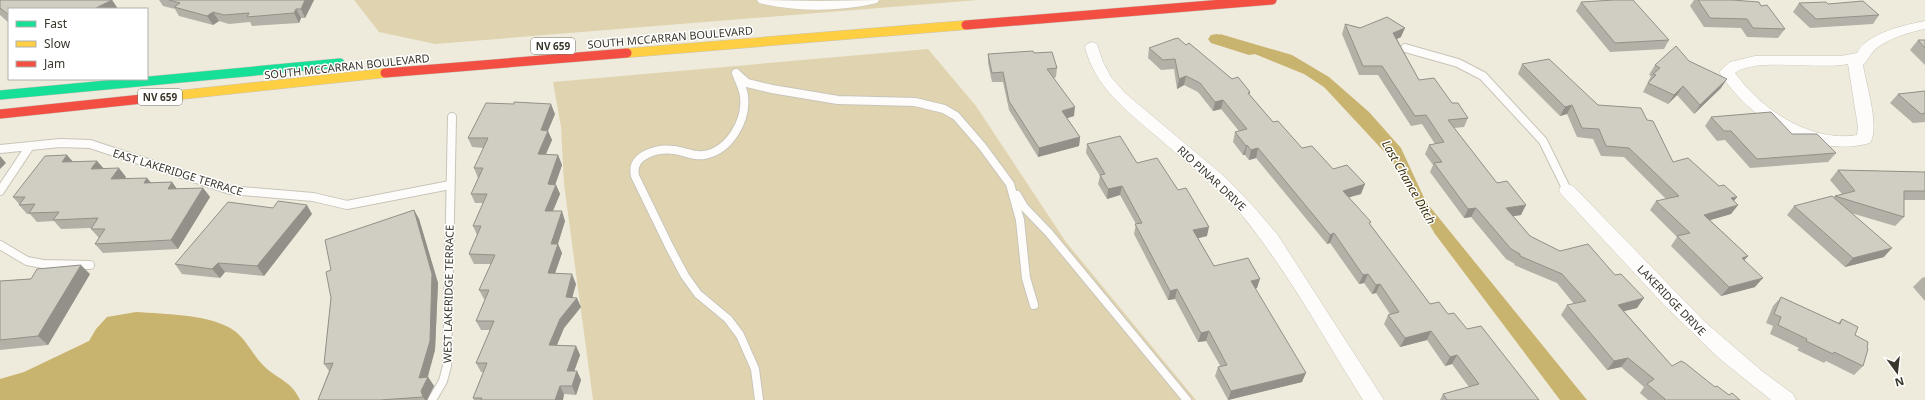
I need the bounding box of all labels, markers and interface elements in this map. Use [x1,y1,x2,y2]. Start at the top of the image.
legend [8,8,148,80]
text: Fast [44,15,68,32]
street label: SOUTH MCCARRAN BOULEVARD [587,22,753,52]
text: Slow [44,35,71,52]
road number: NV 659 [531,38,575,54]
street label: SOUTH MCCARRAN BOULEVARD [264,50,430,82]
text: Jam [43,55,65,72]
road number: NV 659 [138,89,182,105]
water label: Last Chance Ditch [1378,137,1440,227]
street label: RIO PINAR DRIVE [1174,142,1250,214]
street label: EAST LAKERIDGE TERRACE [111,145,245,199]
street label: WEST LAKERIDGE TERRACE [439,225,457,363]
street label: LAKERIDGE DRIVE [1634,261,1710,339]
north arrow [1877,352,1917,392]
text: N [1893,374,1906,391]

